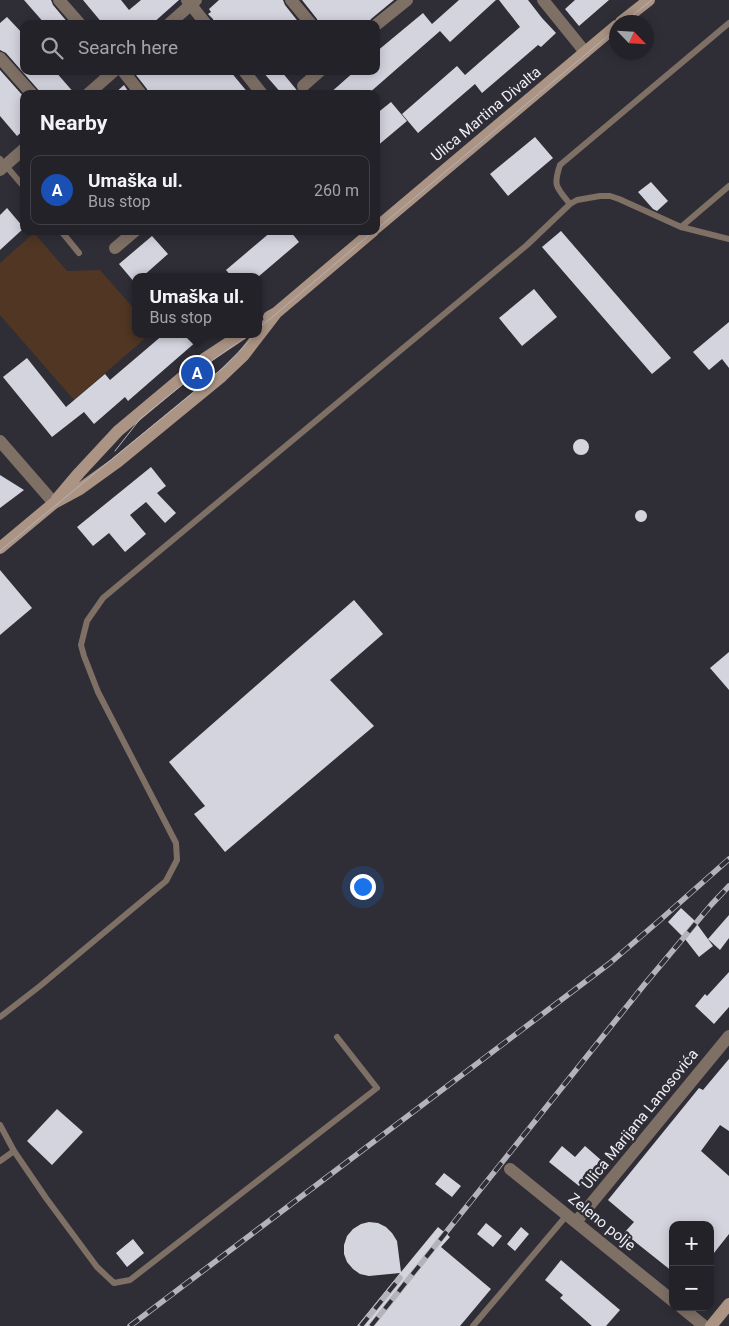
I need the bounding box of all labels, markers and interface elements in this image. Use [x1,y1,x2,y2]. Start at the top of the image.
north arrow [609,15,654,60]
search box [20,20,380,75]
icon: search [38,34,66,62]
text: Search here [78,36,178,59]
street label: Ulica Martina Divalta [427,63,545,165]
text: Nearby [40,111,107,135]
text: Umaška ul. [88,169,183,192]
text: A [52,181,62,200]
text: 260 m [314,181,359,200]
text: Bus stop [88,192,150,211]
popup [132,273,262,338]
text: Umaška ul. [149,285,245,308]
text: Bus stop [149,308,212,327]
pin: A [181,354,213,392]
your location [350,874,376,900]
street label: Ulica Marijana Lanosovića [578,1045,702,1193]
street label: Zeleno polje [565,1189,639,1255]
map controls [669,1221,714,1311]
button: + [669,1221,714,1266]
button: − [669,1266,714,1311]

